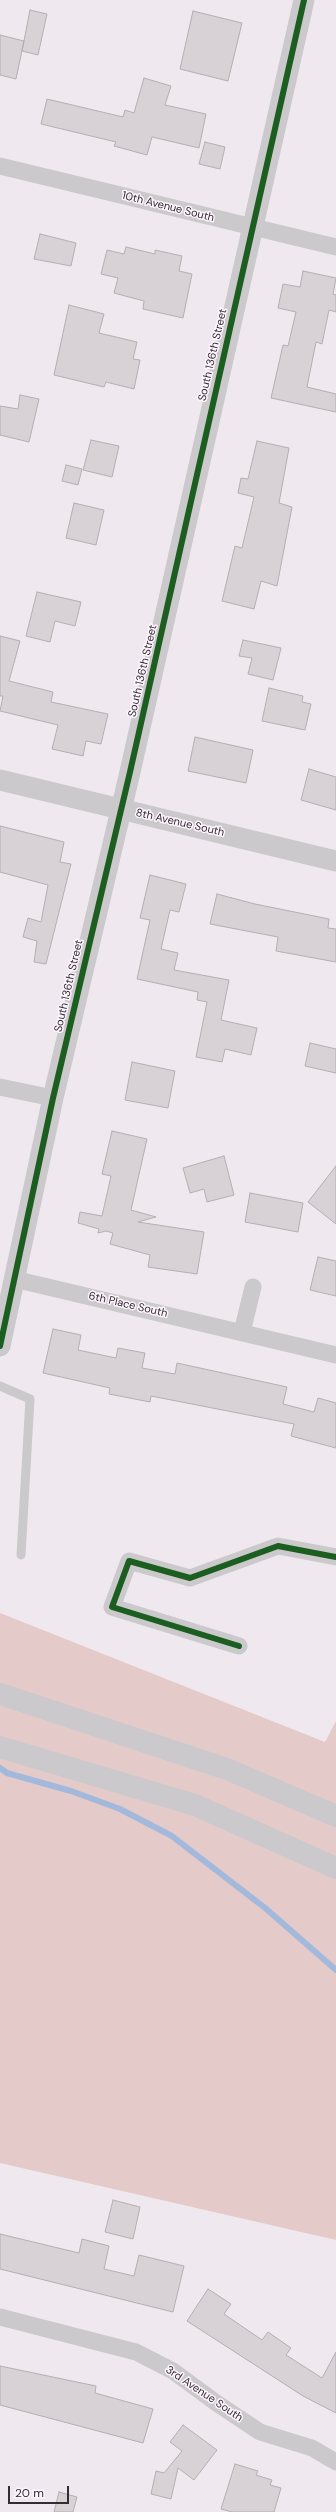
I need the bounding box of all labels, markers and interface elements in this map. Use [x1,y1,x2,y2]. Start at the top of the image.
street label: 10th Avenue South [120,189,216,225]
street label: South 136th Street [196,308,230,402]
street label: South 136th Street [126,624,160,718]
street label: 8th Avenue South [134,806,226,840]
street label: South 136th Street [52,939,86,1033]
street label: 6th Place South [87,1290,169,1320]
street label: 3rd Avenue South [163,2363,245,2425]
scale bar [10,2478,71,2504]
text: 20 m [15,2485,44,2501]

